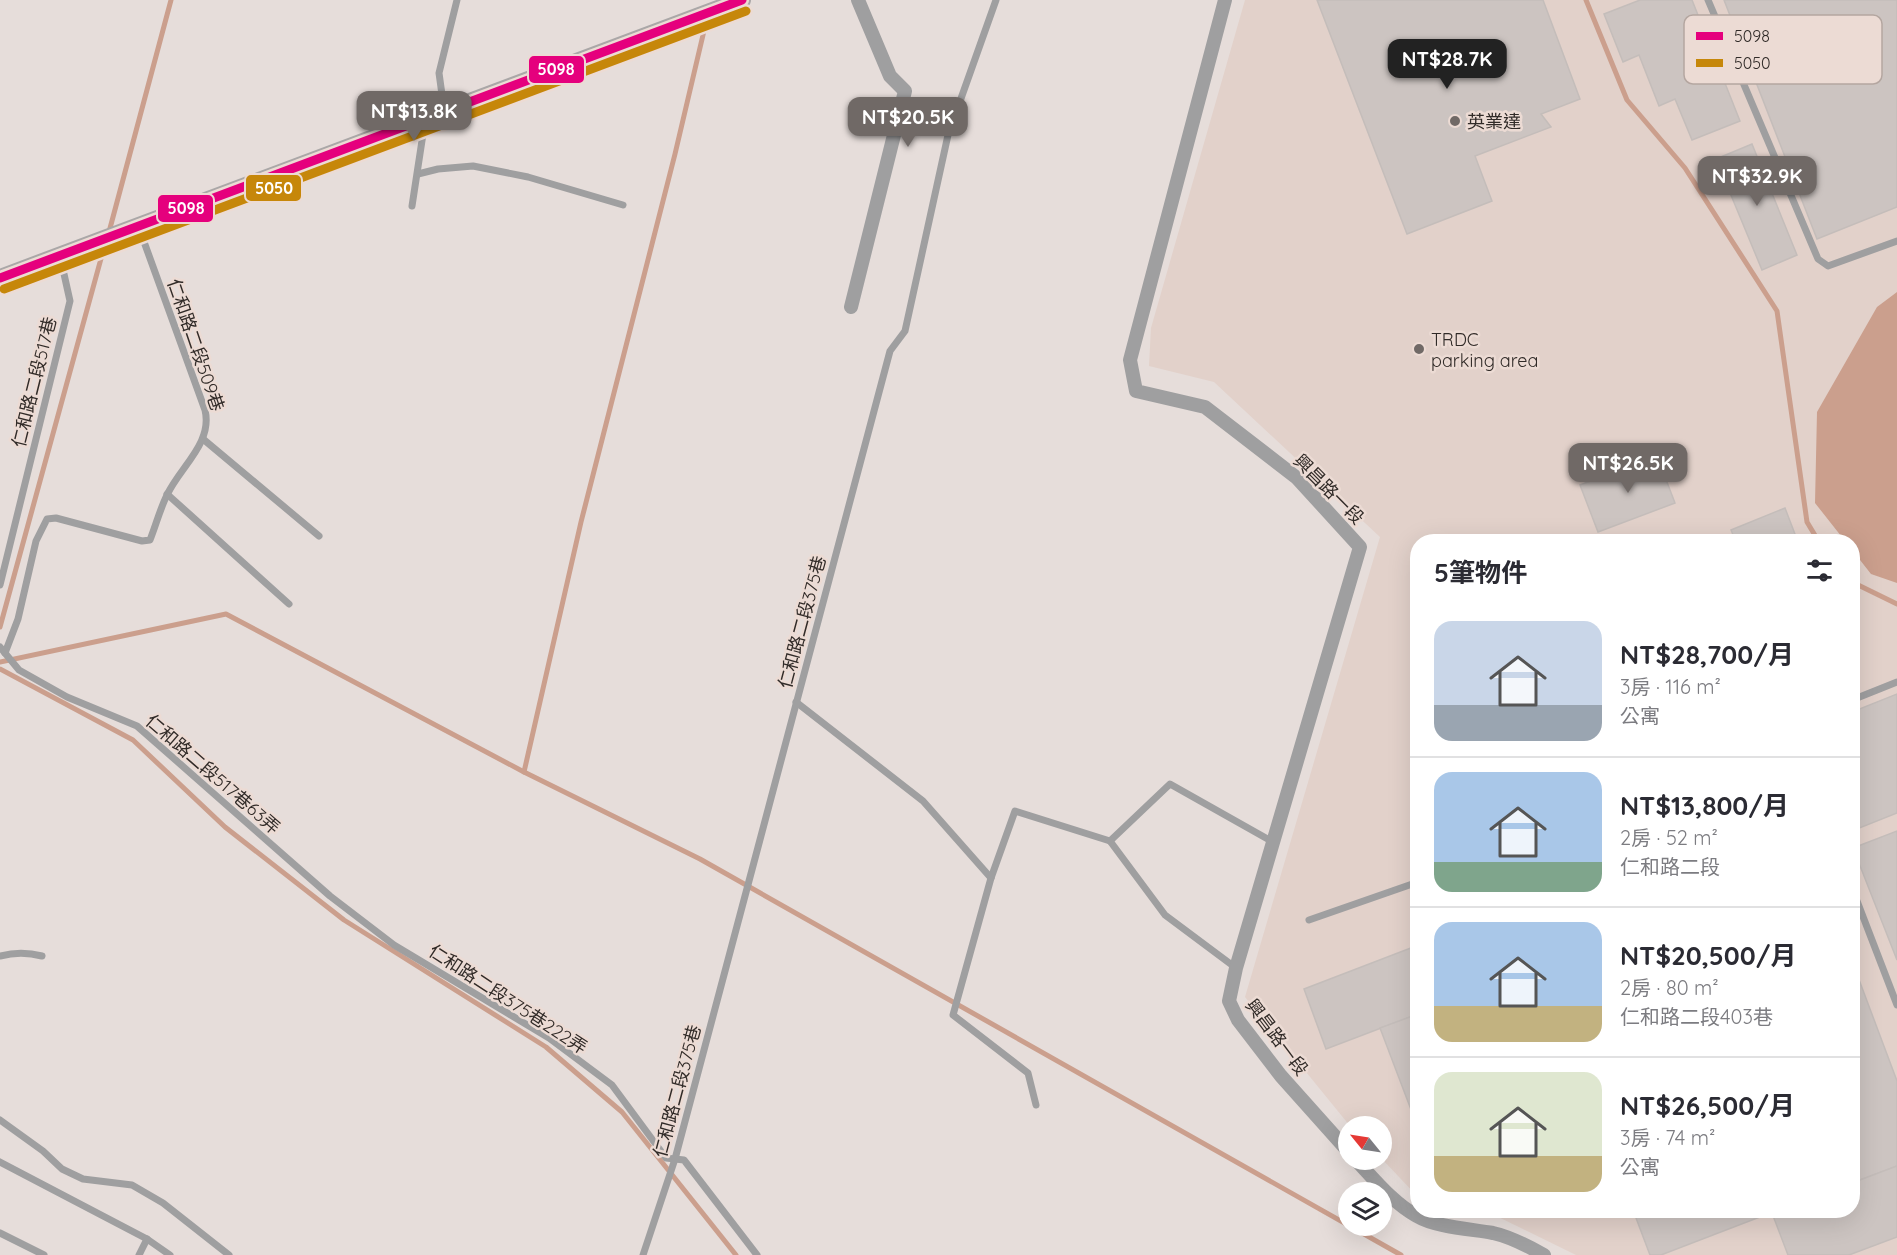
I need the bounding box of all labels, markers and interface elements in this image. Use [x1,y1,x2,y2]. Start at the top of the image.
legend [1684,15,1882,84]
text: 5098 [1734,26,1770,46]
pin: NT$28.7K [1385,39,1509,90]
text: NT$28.7K [1402,46,1492,71]
text: 5050 [1734,53,1770,73]
line badge: 5098 [528,55,585,84]
text: 5098 [538,59,575,79]
pin: NT$13.8K [352,91,476,142]
pin: NT$20.5K [846,97,970,148]
text: NT$13.8K [371,98,457,123]
text: NT$20.5K [862,104,954,129]
place label: 英業達 [1467,110,1521,133]
marker: 英業達 [1448,114,1462,128]
pin: NT$32.9K [1695,156,1819,207]
text: NT$32.9K [1712,163,1802,188]
line badge: 5050 [245,174,302,202]
text: 5050 [255,178,293,198]
line badge: 5098 [157,194,214,223]
text: 5098 [168,198,205,218]
street label: 仁和路二段509巷 [163,276,229,414]
street label: 仁和路二段517巷 [7,314,61,450]
place label: TRDC parking area [1431,328,1538,372]
marker: TRDC parking area [1412,342,1426,356]
pin: NT$26.5K [1566,443,1690,494]
street label: 興昌路一段 [1289,449,1369,529]
text: NT$26.5K [1582,450,1674,475]
street label: 仁和路二段375巷 [773,553,831,691]
icon: filters [1803,554,1836,587]
text: 5筆物件 [1434,556,1527,589]
text: NT$28,700/月 [1620,638,1794,671]
icon: home [1482,645,1554,717]
text: 3房 · 116 m² [1620,674,1721,699]
text: 公寓 [1620,703,1660,728]
street label: 仁和路二段517巷63弄 [141,709,285,839]
text: NT$13,800/月 [1620,789,1789,822]
icon: home [1482,796,1554,868]
text: 2房 · 52 m² [1620,825,1718,850]
text: 仁和路二段 [1620,854,1720,879]
street label: 仁和路二段375巷222弄 [424,939,592,1059]
text: NT$20,500/月 [1620,939,1797,972]
icon: home [1482,946,1554,1018]
text: 2房 · 80 m² [1620,975,1719,1000]
street label: 興昌路一段 [1241,994,1313,1080]
text: 仁和路二段403巷 [1620,1004,1773,1029]
street label: 仁和路二段375巷 [648,1022,706,1160]
text: NT$26,500/月 [1620,1089,1795,1122]
icon: home [1482,1096,1554,1168]
north arrow [1338,1116,1392,1170]
map controls [1338,1116,1392,1236]
text: 3房 · 74 m² [1620,1125,1715,1150]
text: 公寓 [1620,1154,1660,1179]
button: layers [1338,1182,1392,1236]

